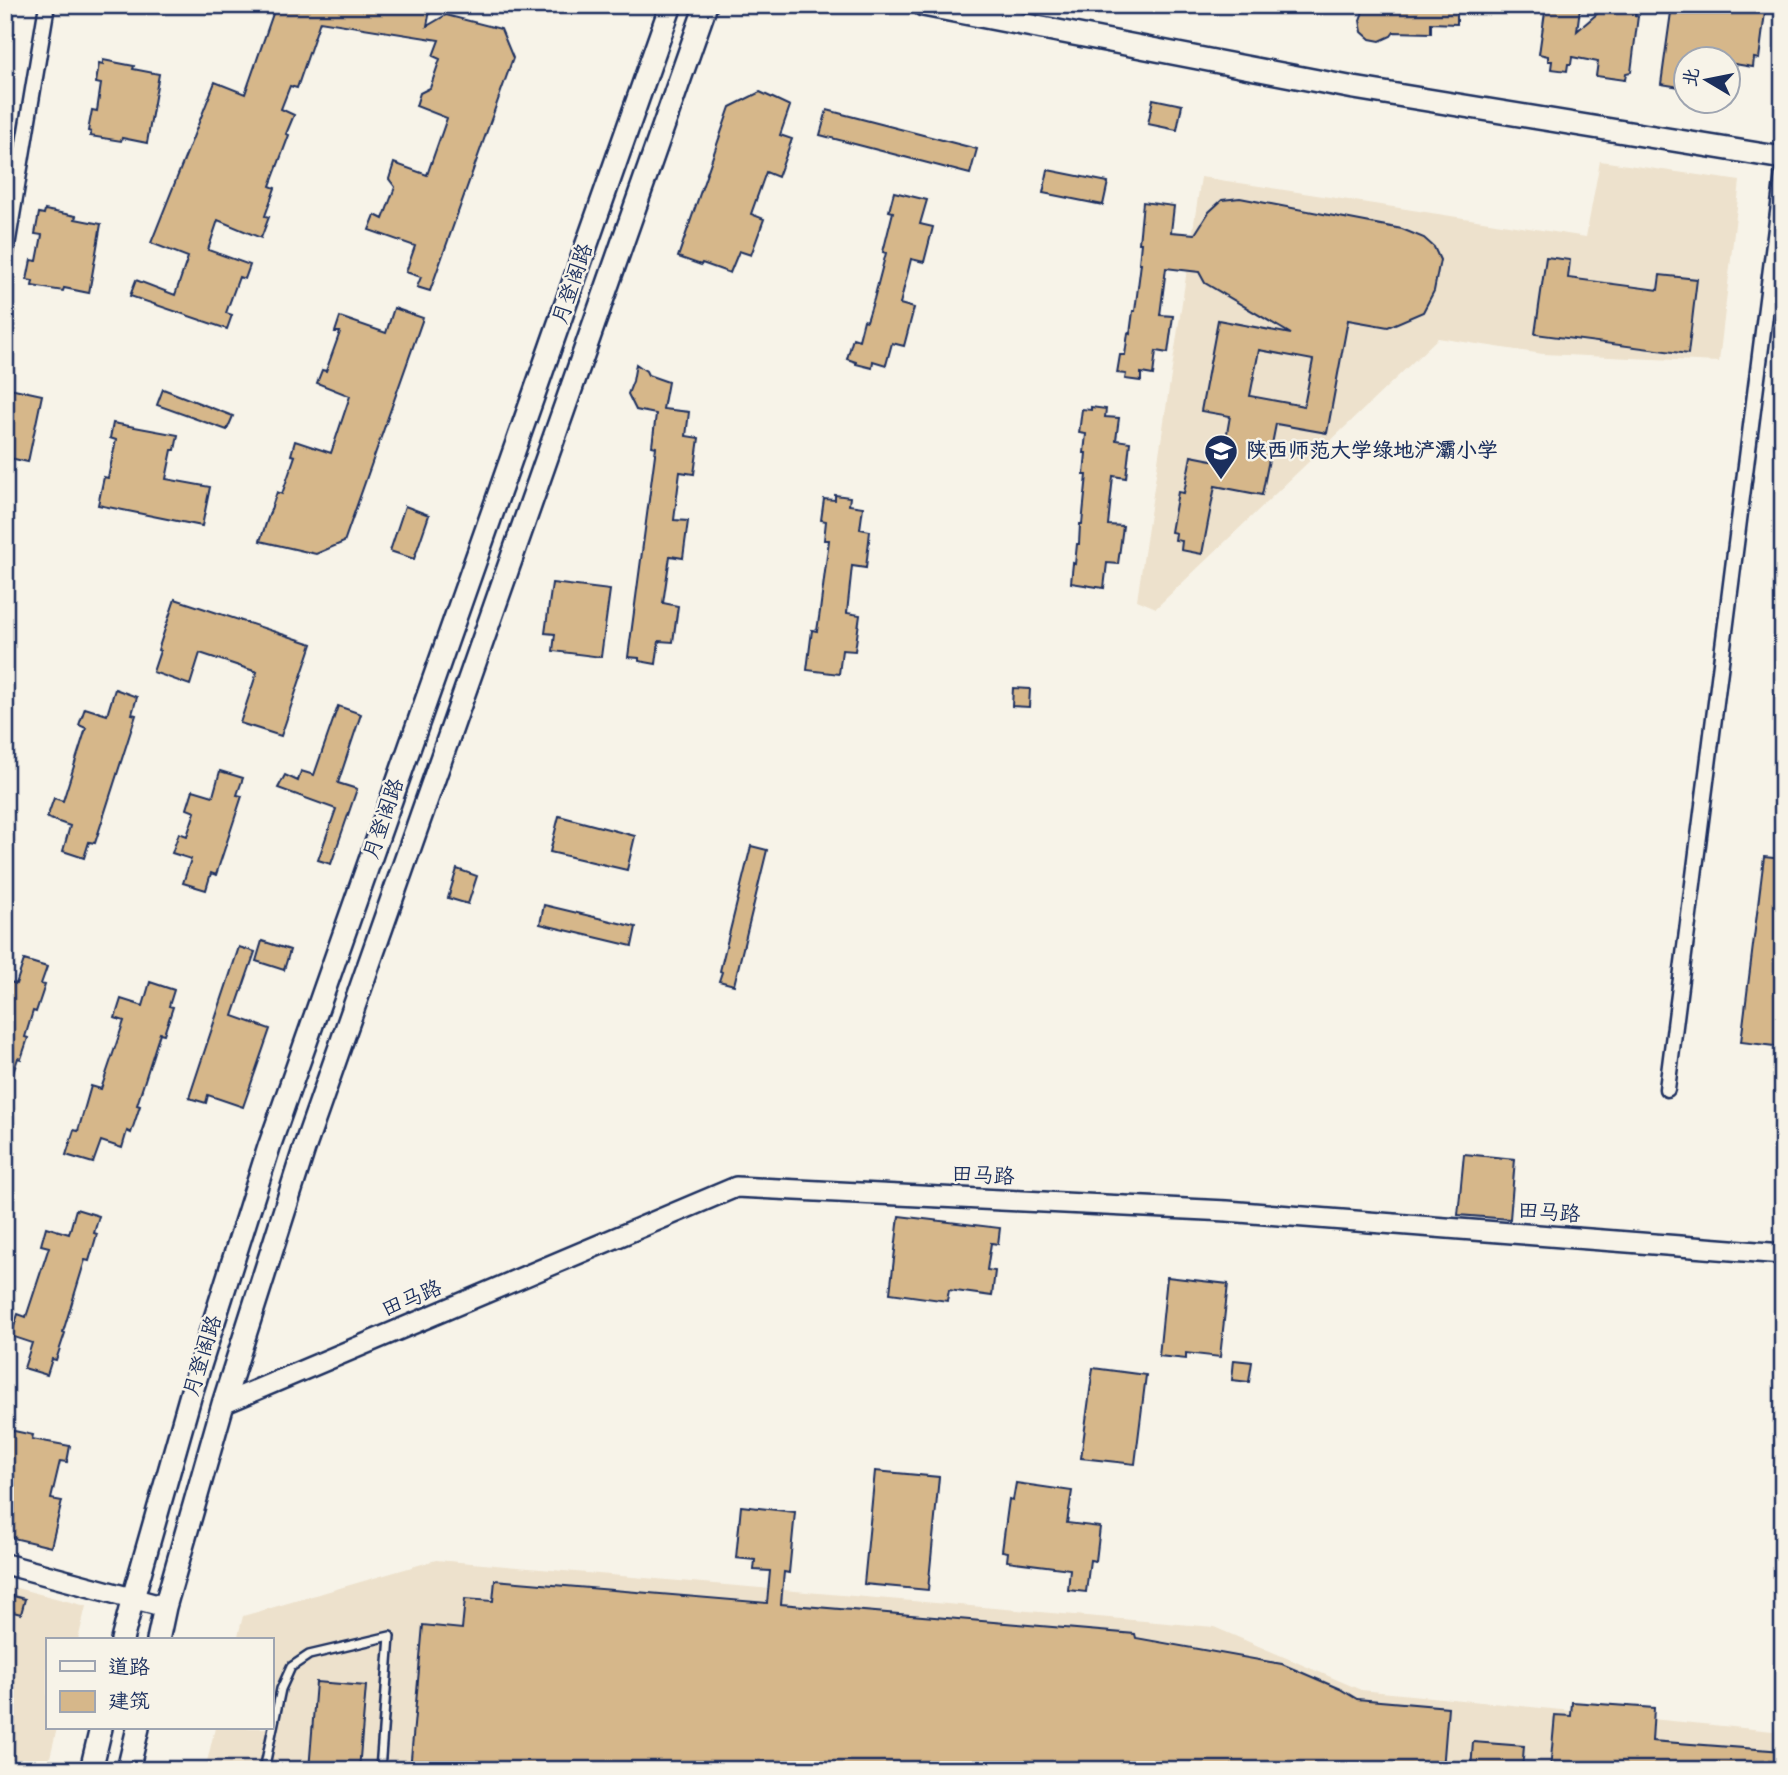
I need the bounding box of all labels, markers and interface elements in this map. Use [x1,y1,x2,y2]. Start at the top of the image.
north arrow [1672,46,1742,116]
text: 北 [1678,66,1706,89]
street label: 月登阁路 [546,240,600,328]
school or university icon: 陕西师范大学绿地浐灞小学 [1202,432,1240,481]
place label: 陕西师范大学绿地浐灞小学 [1246,437,1498,465]
street label: 月登阁路 [357,775,411,863]
street label: 田马路 [951,1160,1015,1192]
street label: 田马路 [1517,1197,1581,1229]
street label: 田马路 [378,1274,446,1324]
street label: 月登阁路 [177,1312,229,1400]
legend [46,1638,273,1730]
text: 道路 [108,1654,150,1682]
text: 建筑 [108,1688,150,1716]

